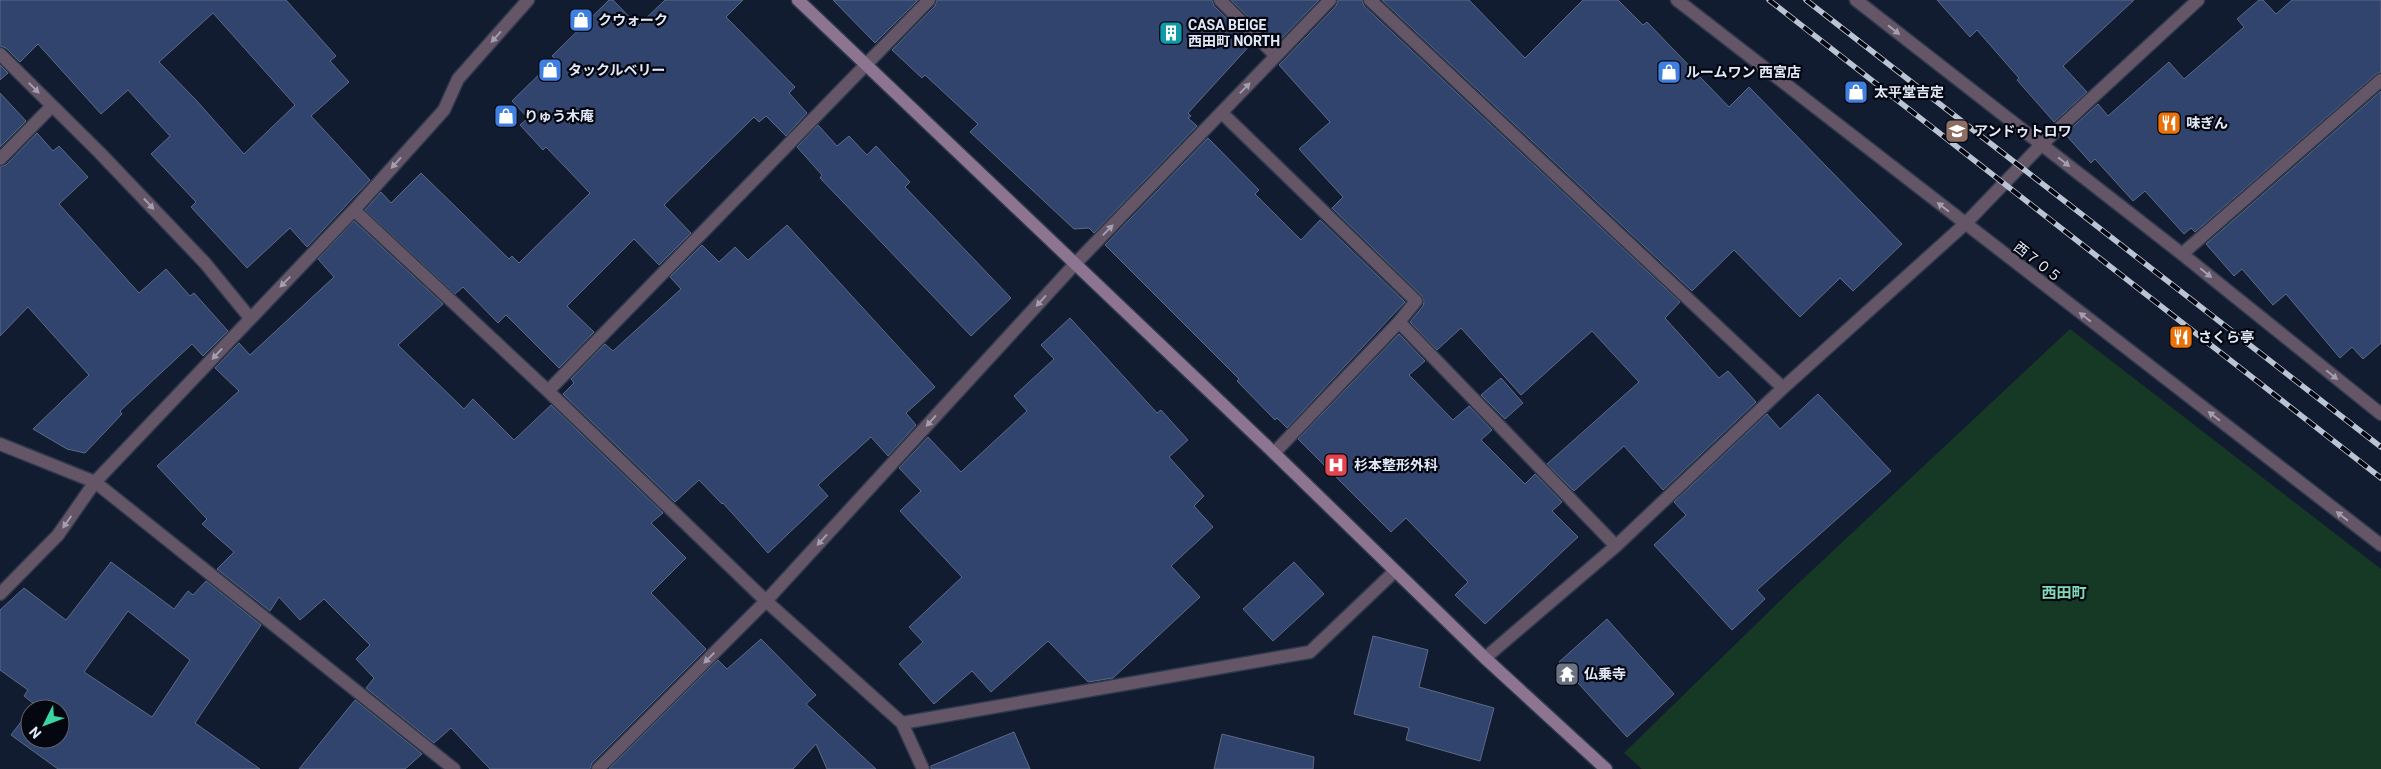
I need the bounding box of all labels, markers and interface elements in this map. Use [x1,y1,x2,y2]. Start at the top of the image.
shop icon: クウォーク [568,7,594,33]
place label: クウォーク [598,12,668,28]
place label: CASA BEIGE 西田町 NORTH [1188,17,1280,49]
building icon: CASA BEIGE 西田町 NORTH [1158,20,1184,46]
one-way arrow [1887,25,1901,35]
one-way arrow [491,31,502,44]
shop icon: タックルベリー [537,57,563,83]
shop icon: ルームワン 西宮店 [1656,59,1682,85]
place label: タックルベリー [568,62,666,78]
place label: ルームワン 西宮店 [1686,64,1801,80]
shop icon: 太平堂吉定 [1843,79,1869,105]
one-way arrow [28,82,40,94]
one-way arrow [1239,82,1251,94]
place label: 太平堂吉定 [1874,84,1944,100]
shop icon: りゅう木庵 [493,103,519,129]
place label: りゅう木庵 [524,108,594,124]
restaurant icon: 味ぎん [2156,110,2182,136]
place label: 味ぎん [2186,115,2228,131]
school or university icon: アンドゥトロワ [1944,118,1970,144]
place label: アンドゥトロワ [1974,123,2071,139]
one-way arrow [390,157,402,169]
one-way arrow [2057,157,2070,168]
one-way arrow [143,197,155,209]
one-way arrow [1936,202,1949,212]
one-way arrow [1102,224,1114,236]
street label: 西７０５ [2011,238,2065,286]
one-way arrow [2199,267,2212,278]
one-way arrow [279,276,291,288]
one-way arrow [1035,294,1047,306]
one-way arrow [2078,312,2092,322]
restaurant icon: さくら亭 [2168,324,2194,350]
place label: さくら亭 [2198,329,2254,345]
one-way arrow [211,348,223,360]
one-way arrow [2325,369,2338,380]
one-way arrow [2208,411,2221,422]
one-way arrow [925,414,937,426]
hospital icon: 杉本整形外科 [1323,452,1349,478]
place label: 杉本整形外科 [1354,457,1438,473]
one-way arrow [2336,510,2349,521]
one-way arrow [62,515,72,529]
one-way arrow [816,534,828,546]
district label: 西田町 [2041,584,2087,602]
one-way arrow [704,652,716,664]
temple icon: 仏乗寺 [1554,661,1580,687]
place label: 仏乗寺 [1584,666,1626,682]
north arrow [20,699,70,749]
text: N [26,724,45,742]

